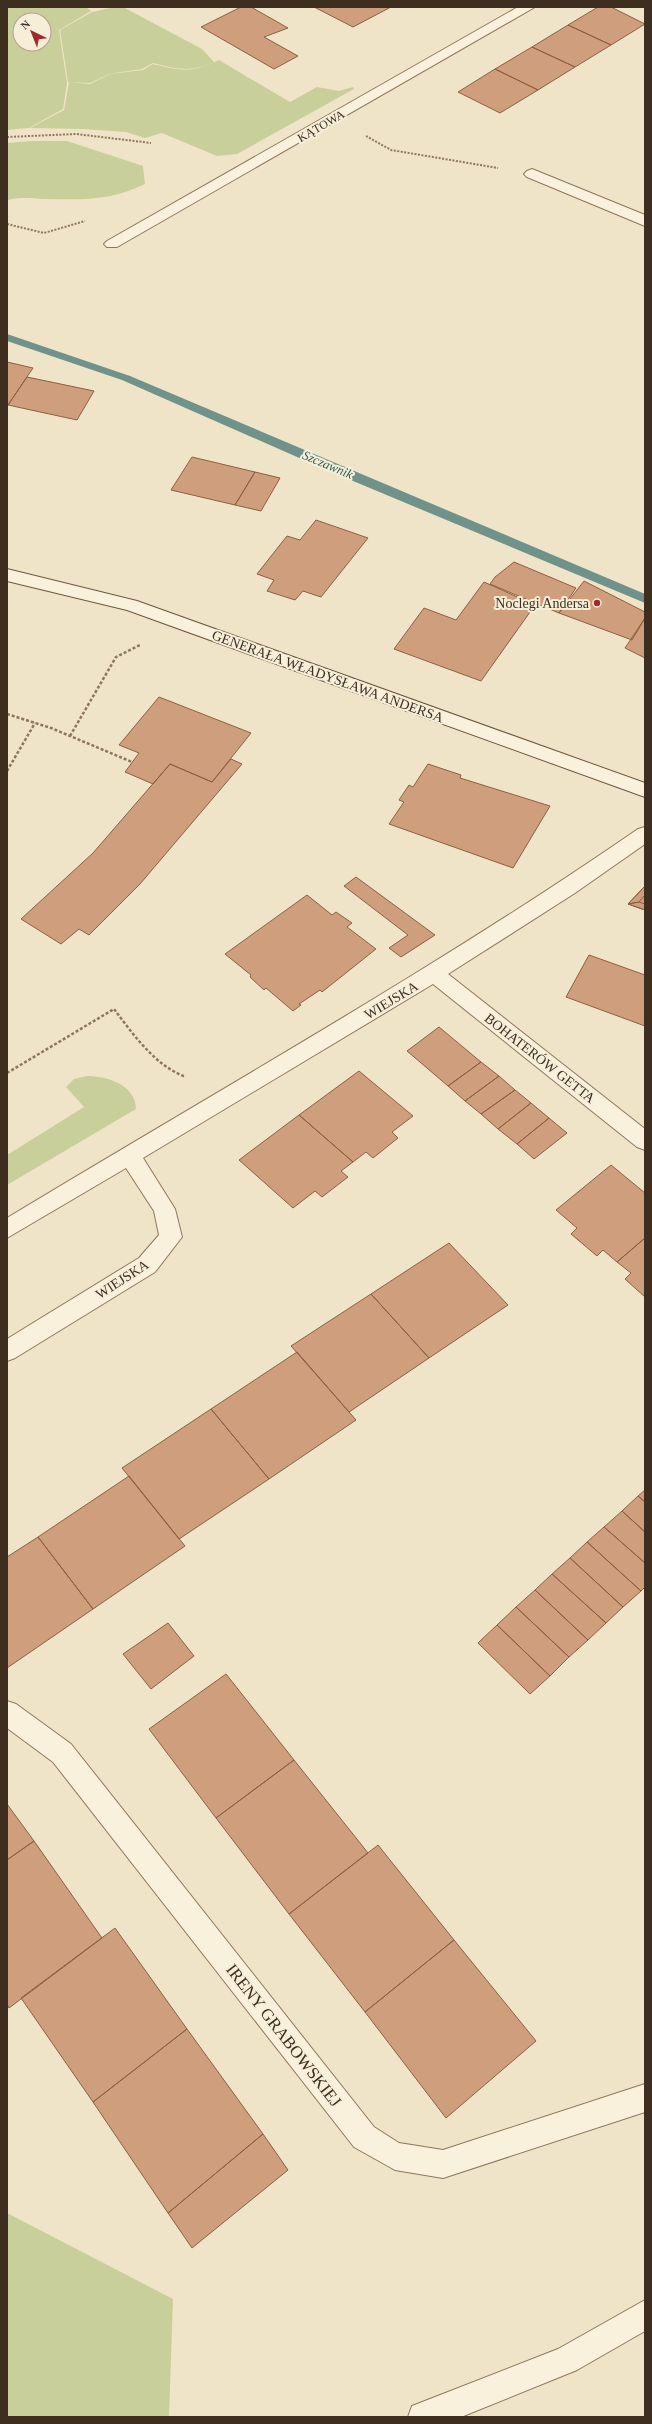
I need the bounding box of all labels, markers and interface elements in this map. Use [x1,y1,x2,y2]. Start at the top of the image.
north arrow [12,12,52,52]
text: N [18,18,32,32]
street label: KĄTOWA [295,107,347,145]
water label: Szczawnik [300,447,356,482]
place label: Noclegi Andersa [495,596,590,611]
marker: Noclegi Andersa [592,598,602,608]
street label: GENERAŁA WŁADYSŁAWA ANDERSA [210,627,446,726]
street label: WIEJSKA [362,978,422,1022]
street label: BOHATERÓW GETTA [482,1010,599,1107]
street label: WIEJSKA [93,1256,152,1302]
street label: IRENY GRABOWSKIEJ [222,1960,345,2111]

